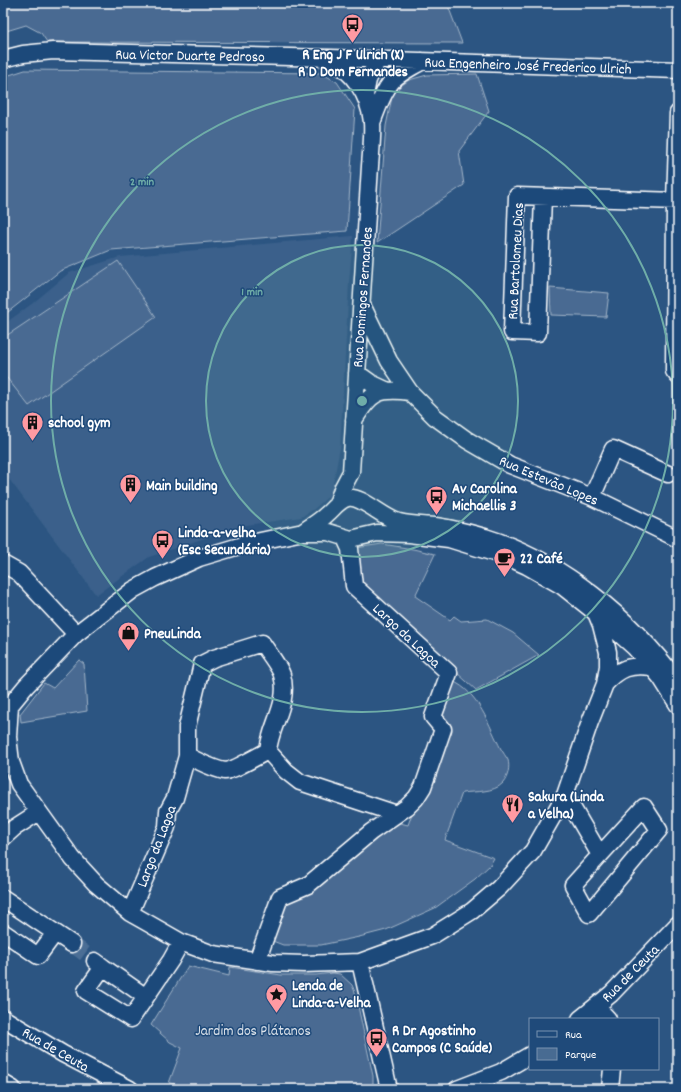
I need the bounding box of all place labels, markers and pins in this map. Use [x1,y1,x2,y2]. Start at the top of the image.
bus stop icon: R Eng J F Ulrich (X) R D Dom Fernandes [340,12,366,45]
place label: R Eng J F Ulrich (X) R D Dom Fernandes [298,45,408,84]
centre of rings [355,394,369,408]
building icon: school gym [19,409,45,442]
place label: school gym [48,413,111,435]
building icon: Main building [117,472,143,505]
place label: Main building [146,476,218,498]
place label: Av Carolina Michaellis 3 [452,479,518,518]
bus stop icon: Av Carolina Michaellis 3 [424,484,450,517]
place label: Linda-a-velha (Esc Secundária) [178,523,271,562]
bus stop icon: Linda-a-velha (Esc Secundária) [150,528,176,561]
cafe icon: 22 Café [491,545,517,578]
place label: 22 Café [520,549,563,571]
shop icon: PneuLinda [115,620,141,653]
place label: PneuLinda [144,624,202,646]
place label: Sakura (Linda a Velha) [528,787,605,826]
restaurant icon: Sakura (Linda a Velha) [500,792,526,825]
place label: Lenda de Linda-a-Velha [292,976,371,1015]
place icon: Lenda de Linda-a-Velha [263,981,289,1014]
place label: R Dr Agostinho Campos (C Saúde) [392,1021,492,1060]
bus stop icon: R Dr Agostinho Campos (C Saúde) [364,1026,390,1059]

